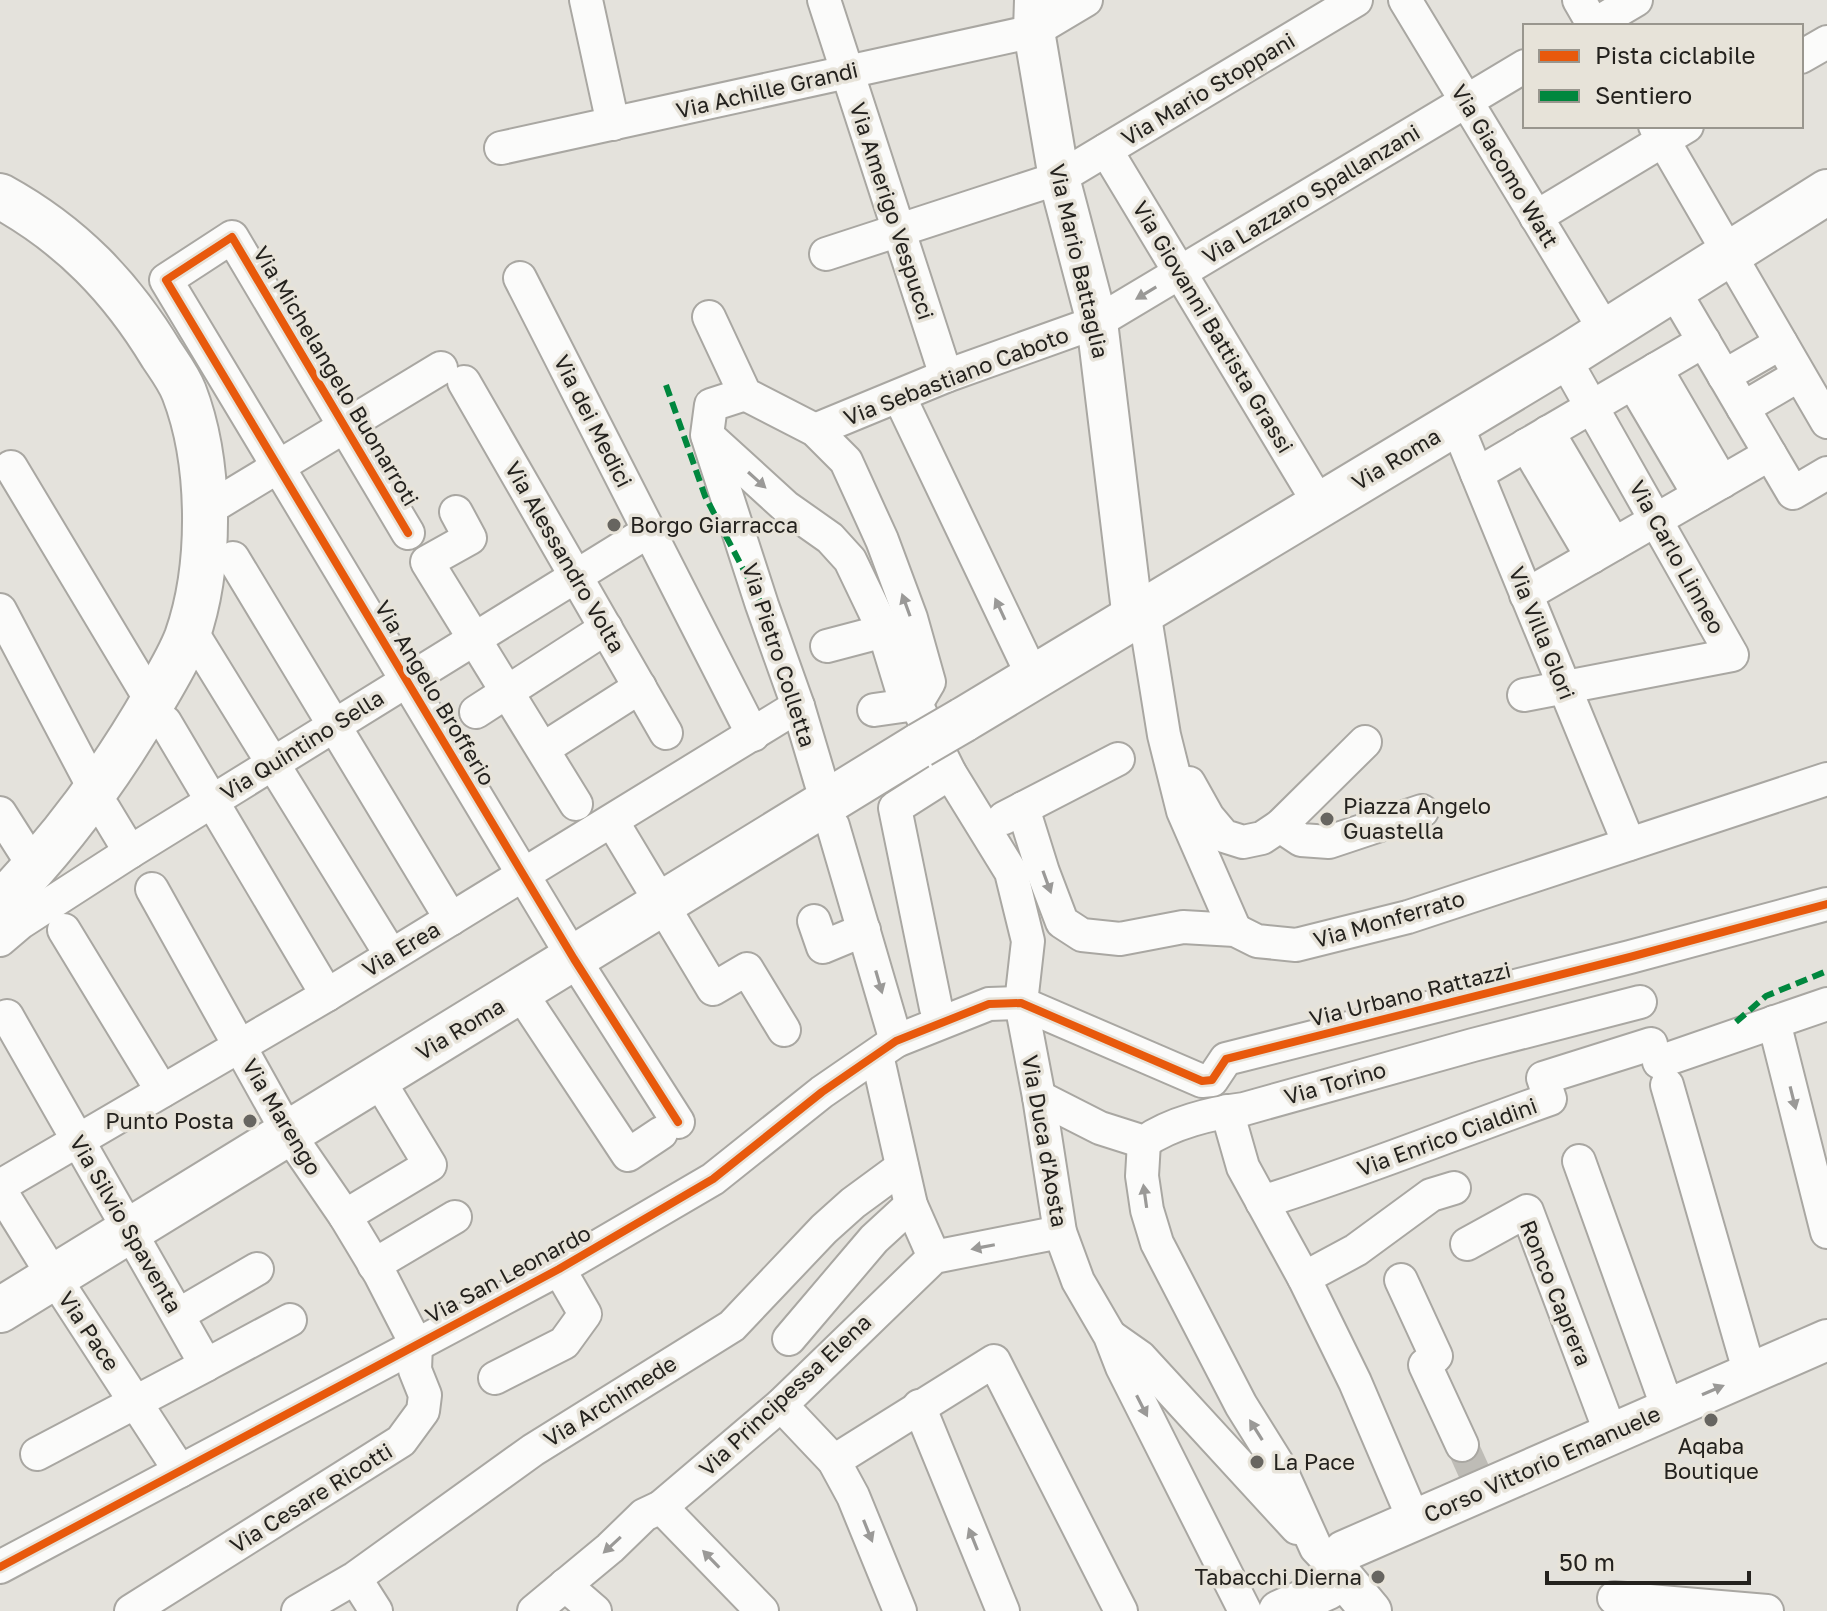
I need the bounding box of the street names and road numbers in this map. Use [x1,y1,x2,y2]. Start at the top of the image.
street label: Via Mario Stoppani [1116,26,1299,151]
street label: Via Achille Grandi [673,55,860,124]
street label: Via Giacomo Watt [1446,79,1565,252]
street label: Via Amerigo Vespucci [845,99,940,323]
street label: Via Lazzaro Spallanzani [1197,118,1424,269]
street label: Via Mario Battaglia [1044,161,1115,361]
street label: Via Giovanni Battista Grassi [1127,196,1300,458]
street label: Via Michelangelo Buonarroti [248,241,425,511]
street label: Via Sebastiano Caboto [840,320,1072,431]
street label: Via dei Medici [548,350,638,492]
street label: Via Roma [1347,422,1445,495]
street label: Via Alessandro Volta [500,456,631,657]
street label: Via Carlo Linneo [1624,475,1731,638]
street label: Via Pietro Colletta [737,559,822,750]
street label: Via Villa Glori [1503,562,1581,703]
street label: Via Angelo Brofferio [369,595,501,790]
street label: Via Quintino Sella [215,683,388,806]
street label: Via Monferrato [1310,884,1468,953]
street label: Via Erea [357,915,444,982]
street label: Via Urbano Rattazzi [1306,955,1513,1032]
street label: Via Roma [411,992,509,1065]
street label: Via Duca d'Aosta [1017,1053,1074,1229]
street label: Via Marengo [237,1054,328,1180]
street label: Via Torino [1281,1055,1389,1110]
street label: Via Enrico Cialdini [1353,1091,1541,1182]
street label: Via Silvio Spaventa [65,1130,188,1317]
street label: Ronco Caprera [1515,1216,1598,1370]
street label: Via San Leonardo [420,1219,595,1329]
street label: Via Pace [53,1286,126,1376]
street label: Via Principessa Elena [693,1308,876,1481]
street label: Via Archimede [538,1349,681,1452]
street label: Corso Vittorio Emanuele [1419,1399,1664,1528]
street label: Via Cesare Ricotti [225,1437,397,1558]

